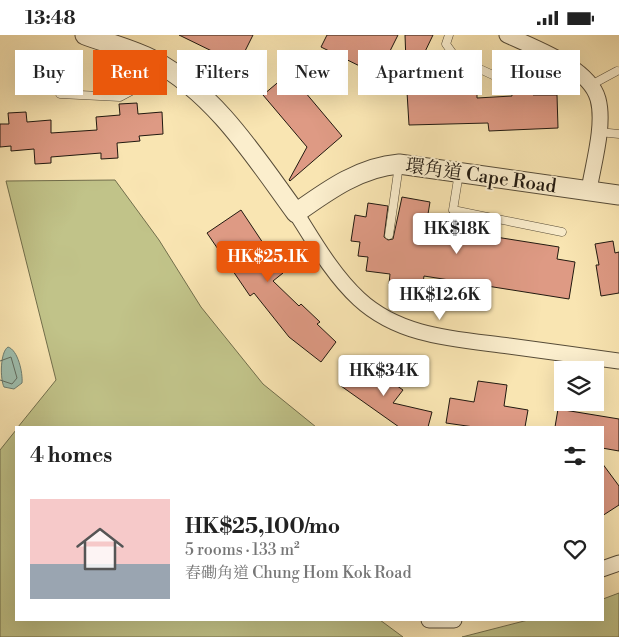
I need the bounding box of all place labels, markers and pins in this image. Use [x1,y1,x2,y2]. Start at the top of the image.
pin: HK$18K [416,213,498,255]
pin: HK$25.1K [216,241,320,283]
pin: HK$12.6K [388,279,492,321]
pin: HK$34K [343,355,425,397]

